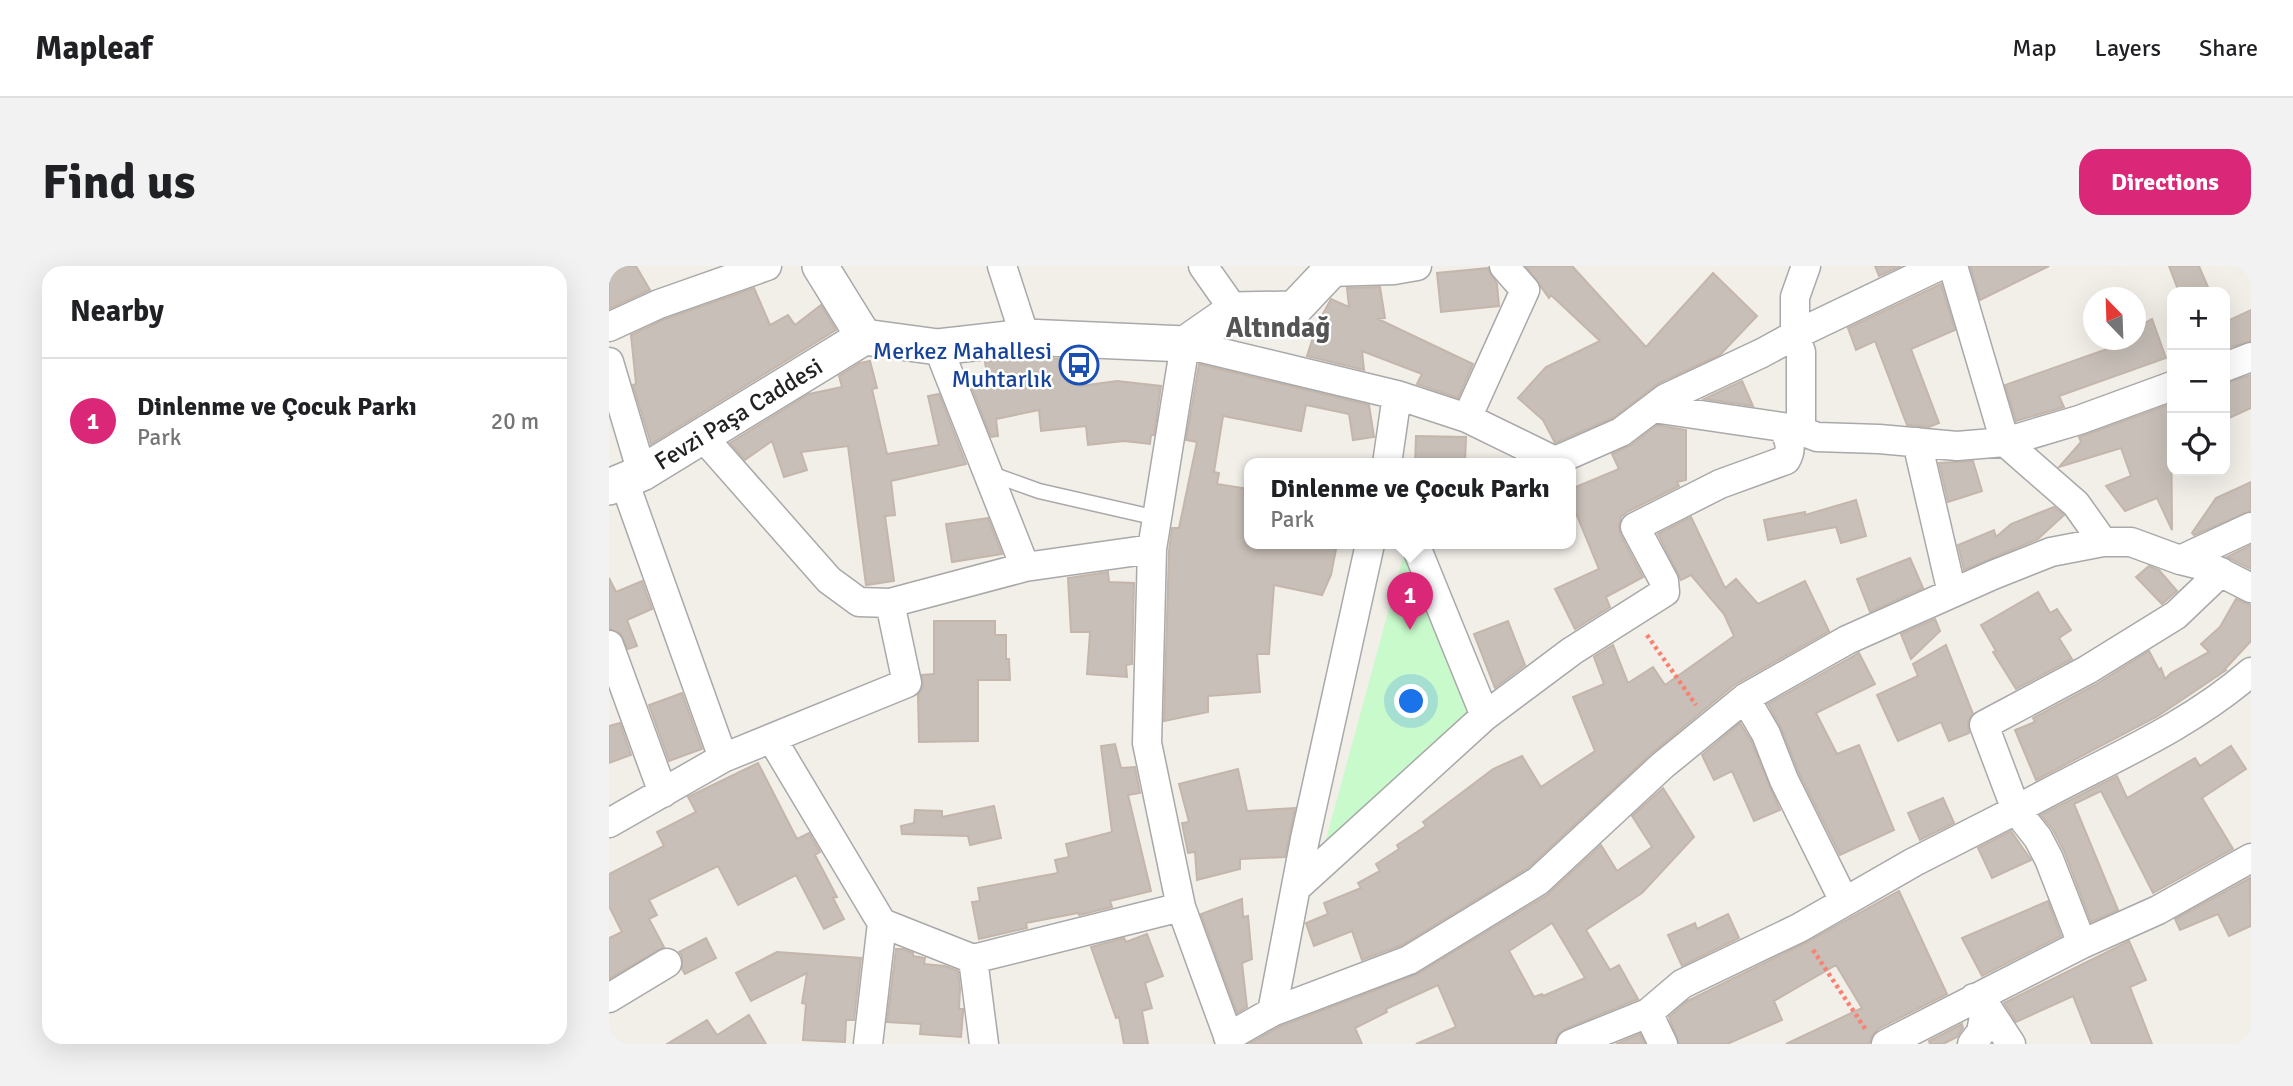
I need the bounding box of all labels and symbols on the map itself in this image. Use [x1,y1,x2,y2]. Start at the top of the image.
north arrow [2083,287,2146,350]
district label: Altındağ [1226,311,1330,345]
place label: Merkez Mahallesi Muhtarlık [873,336,1052,394]
bus stop icon: Merkez Mahallesi Muhtarlık [1058,344,1100,386]
street label: Fevzi Paşa Caddesi [649,351,828,477]
pin: 1 [1387,572,1433,630]
your location [1394,684,1428,718]

